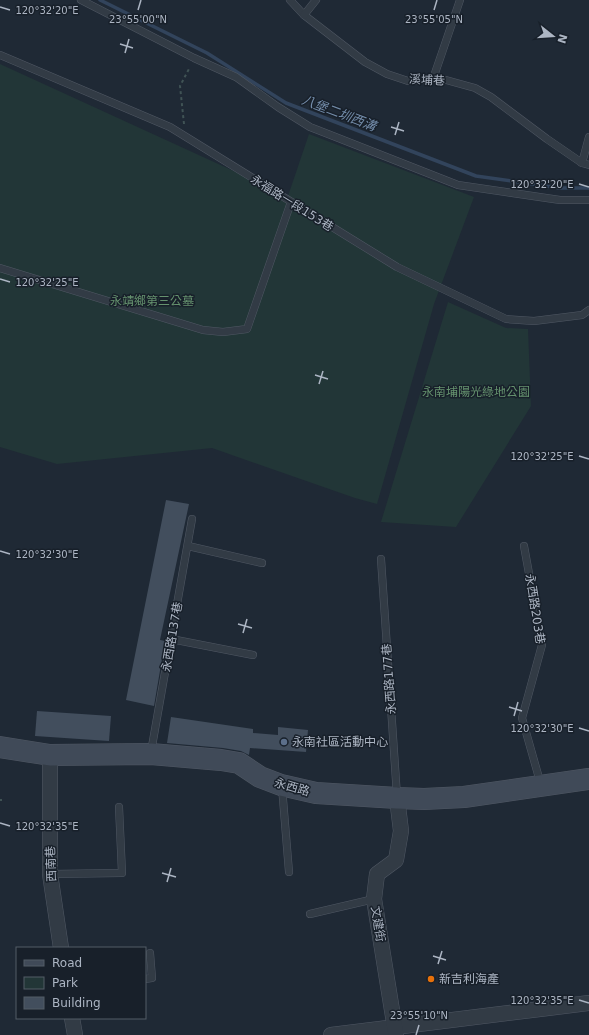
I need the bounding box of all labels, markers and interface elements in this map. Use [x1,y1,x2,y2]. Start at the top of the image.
text: 120°32'20"E [15,5,79,16]
text: 23°55'00"N [109,14,167,25]
text: 23°55'05"N [405,14,463,25]
north arrow [533,16,573,56]
text: N [555,32,570,45]
street label: 溪埔巷 [409,72,445,88]
water label: 八堡二圳西溝 [300,92,380,135]
street label: 永福路一段153巷 [248,172,336,234]
text: 120°32'20"E [510,179,574,190]
text: 120°32'25"E [15,277,79,288]
park label: 永靖鄉第三公墓 [110,294,194,308]
park label: 永南埔陽光綠地公園 [422,385,530,399]
text: 120°32'25"E [510,451,574,462]
text: 120°32'30"E [15,549,79,560]
street label: 永西路203巷 [523,573,547,645]
street label: 永西路137巷 [159,601,185,673]
street label: 永西路177巷 [380,643,398,715]
text: 120°32'30"E [510,723,574,734]
place label: 永南社區活動中心 [292,735,388,749]
marker: 永南社區活動中心 [279,737,289,747]
street label: 永西路 [273,775,311,799]
text: 120°32'35"E [15,821,79,832]
street label: 西南巷 [43,846,59,882]
street label: 文建街 [368,905,388,943]
legend [16,947,146,1019]
text: Road [52,956,82,970]
place label: 新吉利海產 [439,972,499,986]
marker: 新吉利海產 [426,974,436,984]
text: Park [52,976,78,990]
text: 120°32'35"E [510,995,574,1006]
text: Building [52,996,101,1010]
text: 23°55'10"N [390,1010,448,1021]

